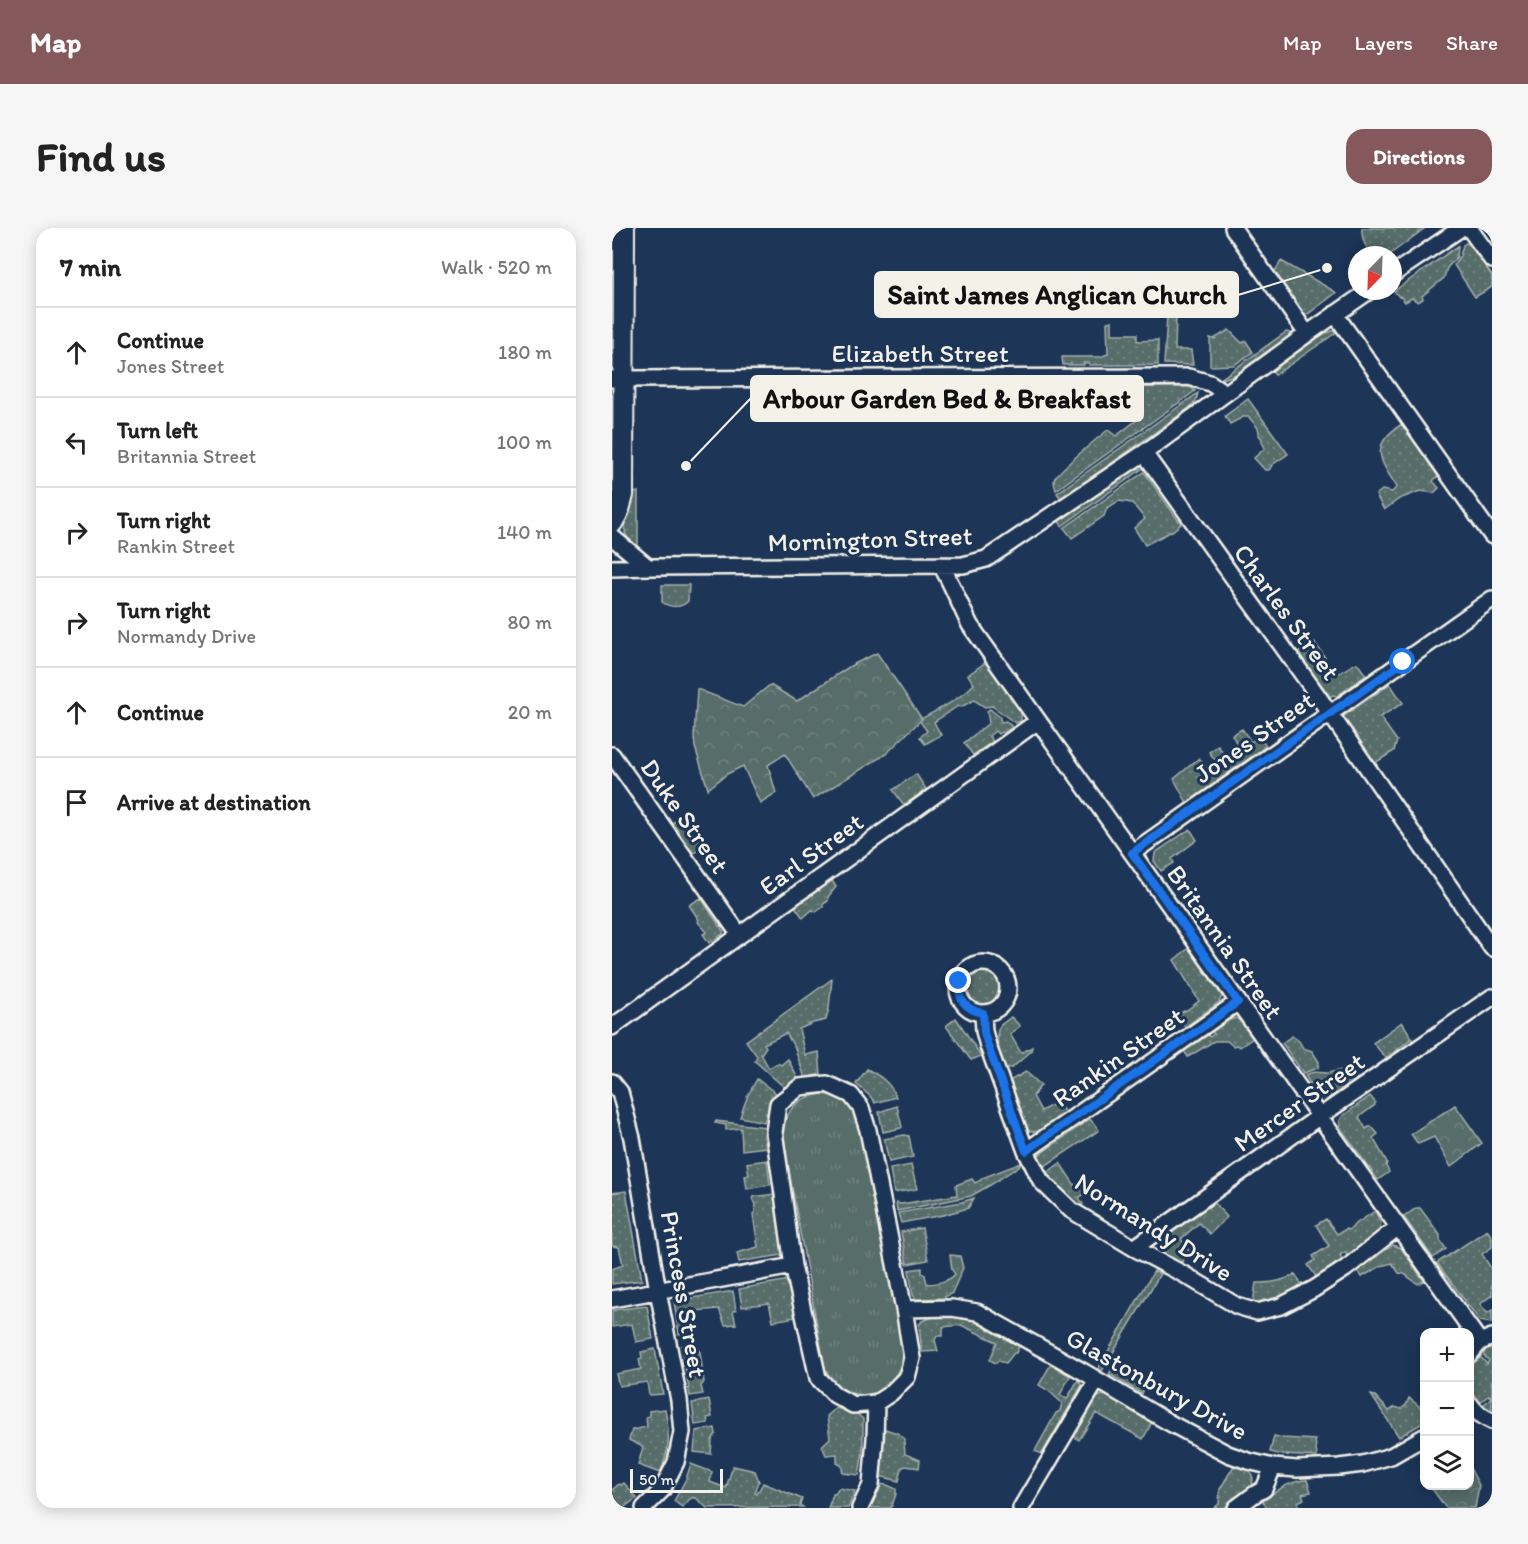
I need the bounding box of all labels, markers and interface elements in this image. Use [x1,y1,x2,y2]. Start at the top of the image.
text: Map [30,25,81,59]
text: Map [1283,30,1322,55]
text: Layers [1355,30,1413,55]
text: Share [1446,30,1498,55]
button: Directions [1346,129,1492,184]
text: Find us [36,131,166,182]
north arrow [1348,246,1402,300]
text: 7 min [60,251,121,283]
text: Walk · 520 m [441,255,552,279]
callout: Saint James Anglican Church [875,272,1238,317]
text: Saint James Anglican Church [887,278,1227,311]
text: Continue [117,327,204,354]
icon: ahead [60,336,93,369]
street label: Elizabeth Street [831,337,1009,369]
text: 180 m [498,340,552,364]
text: Jones Street [117,354,224,378]
callout: Arbour Garden Bed & Breakfast [751,376,1143,421]
text: Arbour Garden Bed & Breakfast [762,382,1131,415]
text: Turn left [117,417,198,444]
icon: left [60,426,93,459]
text: 100 m [497,430,552,454]
text: Britannia Street [117,444,256,468]
text: Turn right [117,507,211,534]
icon: right [60,516,93,549]
street label: Mornington Street [767,519,973,559]
text: 140 m [497,520,552,544]
text: Rankin Street [117,534,235,558]
street label: Charles Street [1227,538,1347,687]
text: Turn right [117,597,211,624]
icon: right [60,606,93,639]
text: 80 m [507,610,552,634]
text: Normandy Drive [117,624,256,648]
route start [1389,648,1415,674]
street label: Jones Street [1188,684,1320,790]
icon: ahead [60,696,93,729]
text: Continue [117,699,204,726]
text: 20 m [508,700,552,724]
street label: Duke Street [634,753,736,880]
icon: arrive [60,786,93,819]
text: Arrive at destination [117,789,311,816]
street label: Earl Street [753,805,869,902]
street label: Britannia Street [1160,859,1290,1026]
route end [945,967,971,993]
street label: Rankin Street [1046,1000,1190,1114]
street label: Mercer Street [1227,1045,1371,1159]
street label: Normandy Drive [1069,1166,1239,1288]
street label: Princess Street [654,1208,714,1380]
street label: Glastonbury Drive [1061,1321,1253,1447]
map controls [1420,1328,1474,1490]
button: + [1420,1328,1474,1382]
button: − [1420,1382,1474,1436]
button: layers [1420,1436,1474,1490]
scale bar [630,1466,723,1494]
text: 50 m [639,1470,674,1489]

